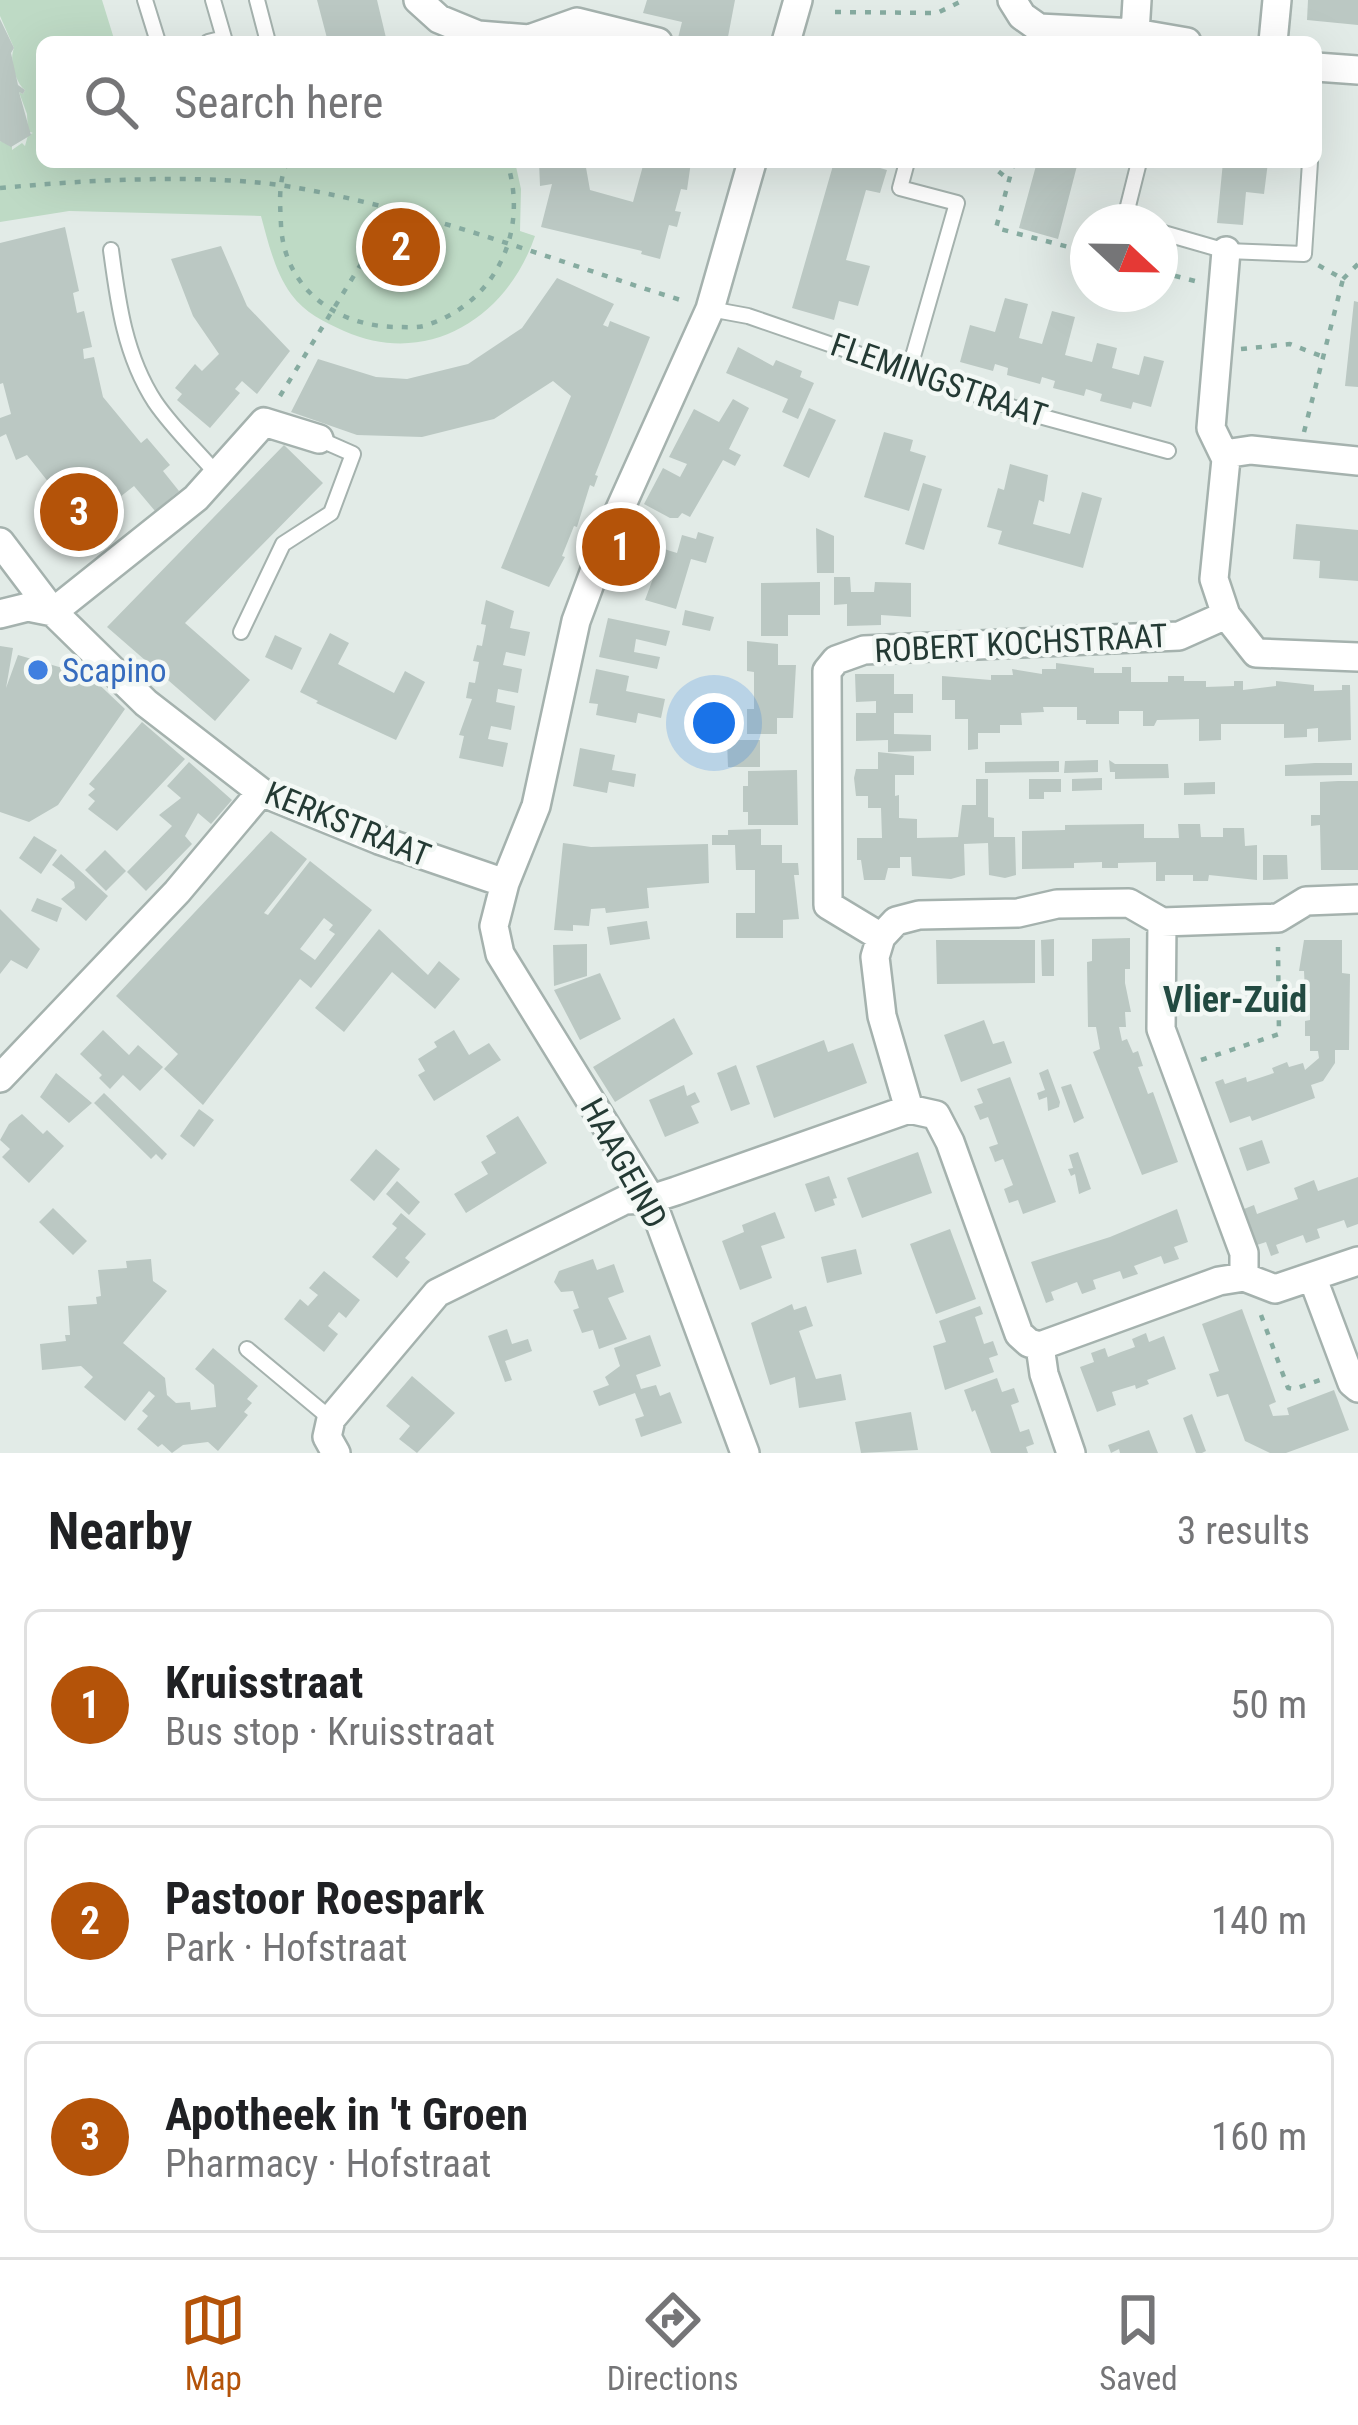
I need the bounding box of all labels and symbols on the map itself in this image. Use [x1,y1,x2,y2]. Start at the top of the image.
pin: 2 [362,202,440,292]
north arrow [1070,204,1178,312]
street label: FLEMINGSTRAAT [826,325,1052,435]
pin: 3 [40,467,118,557]
pin: 1 [582,502,660,592]
street label: ROBERT KOCHSTRAAT [873,616,1169,670]
place label: Scapino [62,651,167,690]
marker: Scapino [25,657,51,683]
your location [684,693,744,753]
street label: KERKSTRAAT [260,773,436,875]
district label: Vlier-Zuid [1163,979,1307,1021]
street label: HAAGEIND [573,1091,675,1235]

